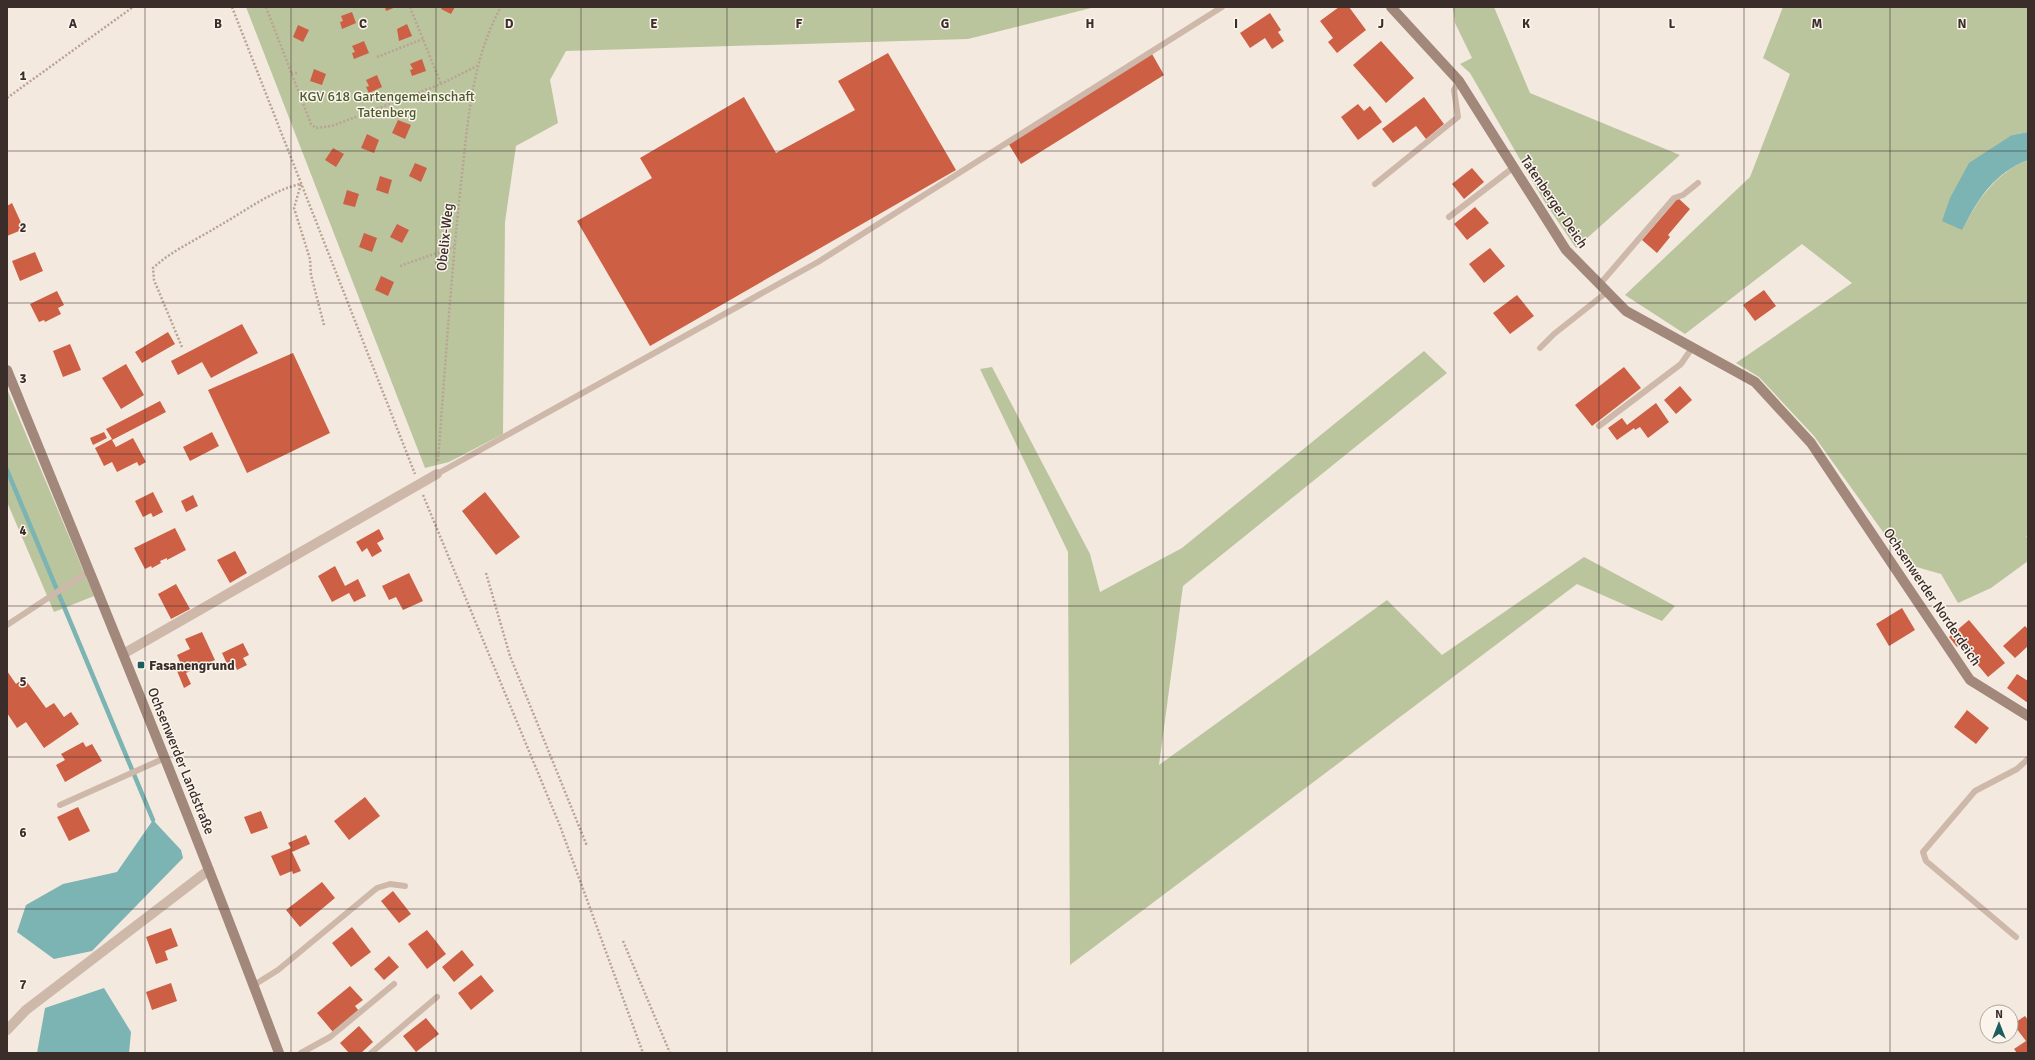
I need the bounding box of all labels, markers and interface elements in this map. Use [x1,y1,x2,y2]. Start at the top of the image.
text: A [69,16,78,32]
text: B [214,16,222,32]
text: C [359,16,367,32]
text: D [505,16,514,32]
text: E [650,16,658,32]
text: F [796,16,803,32]
text: G [941,16,949,32]
text: H [1086,16,1094,32]
text: I [1234,16,1238,32]
text: J [1378,16,1384,32]
text: K [1522,16,1530,32]
text: L [1669,16,1676,32]
text: M [1812,16,1823,32]
text: N [1957,16,1967,32]
text: 1 [19,68,27,84]
park label: KGV 618 Gartengemeinschaft Tatenberg [299,88,475,121]
street label: Tatenberger Deich [1517,152,1591,252]
street label: Obelix-Weg [433,202,457,272]
text: 2 [19,220,27,236]
text: 3 [19,371,27,387]
text: 4 [19,523,27,539]
street label: Ochsenwerder Norderdeich [1880,525,1984,669]
place label: Fasanengrund [149,657,235,674]
marker: Fasanengrund [136,660,146,670]
text: 5 [19,674,27,690]
street label: Ochsenwerder Landstraße [144,685,218,837]
text: 6 [19,825,27,841]
text: 7 [19,977,27,993]
north arrow [1979,1004,2019,1044]
text: N [1995,1008,2003,1021]

